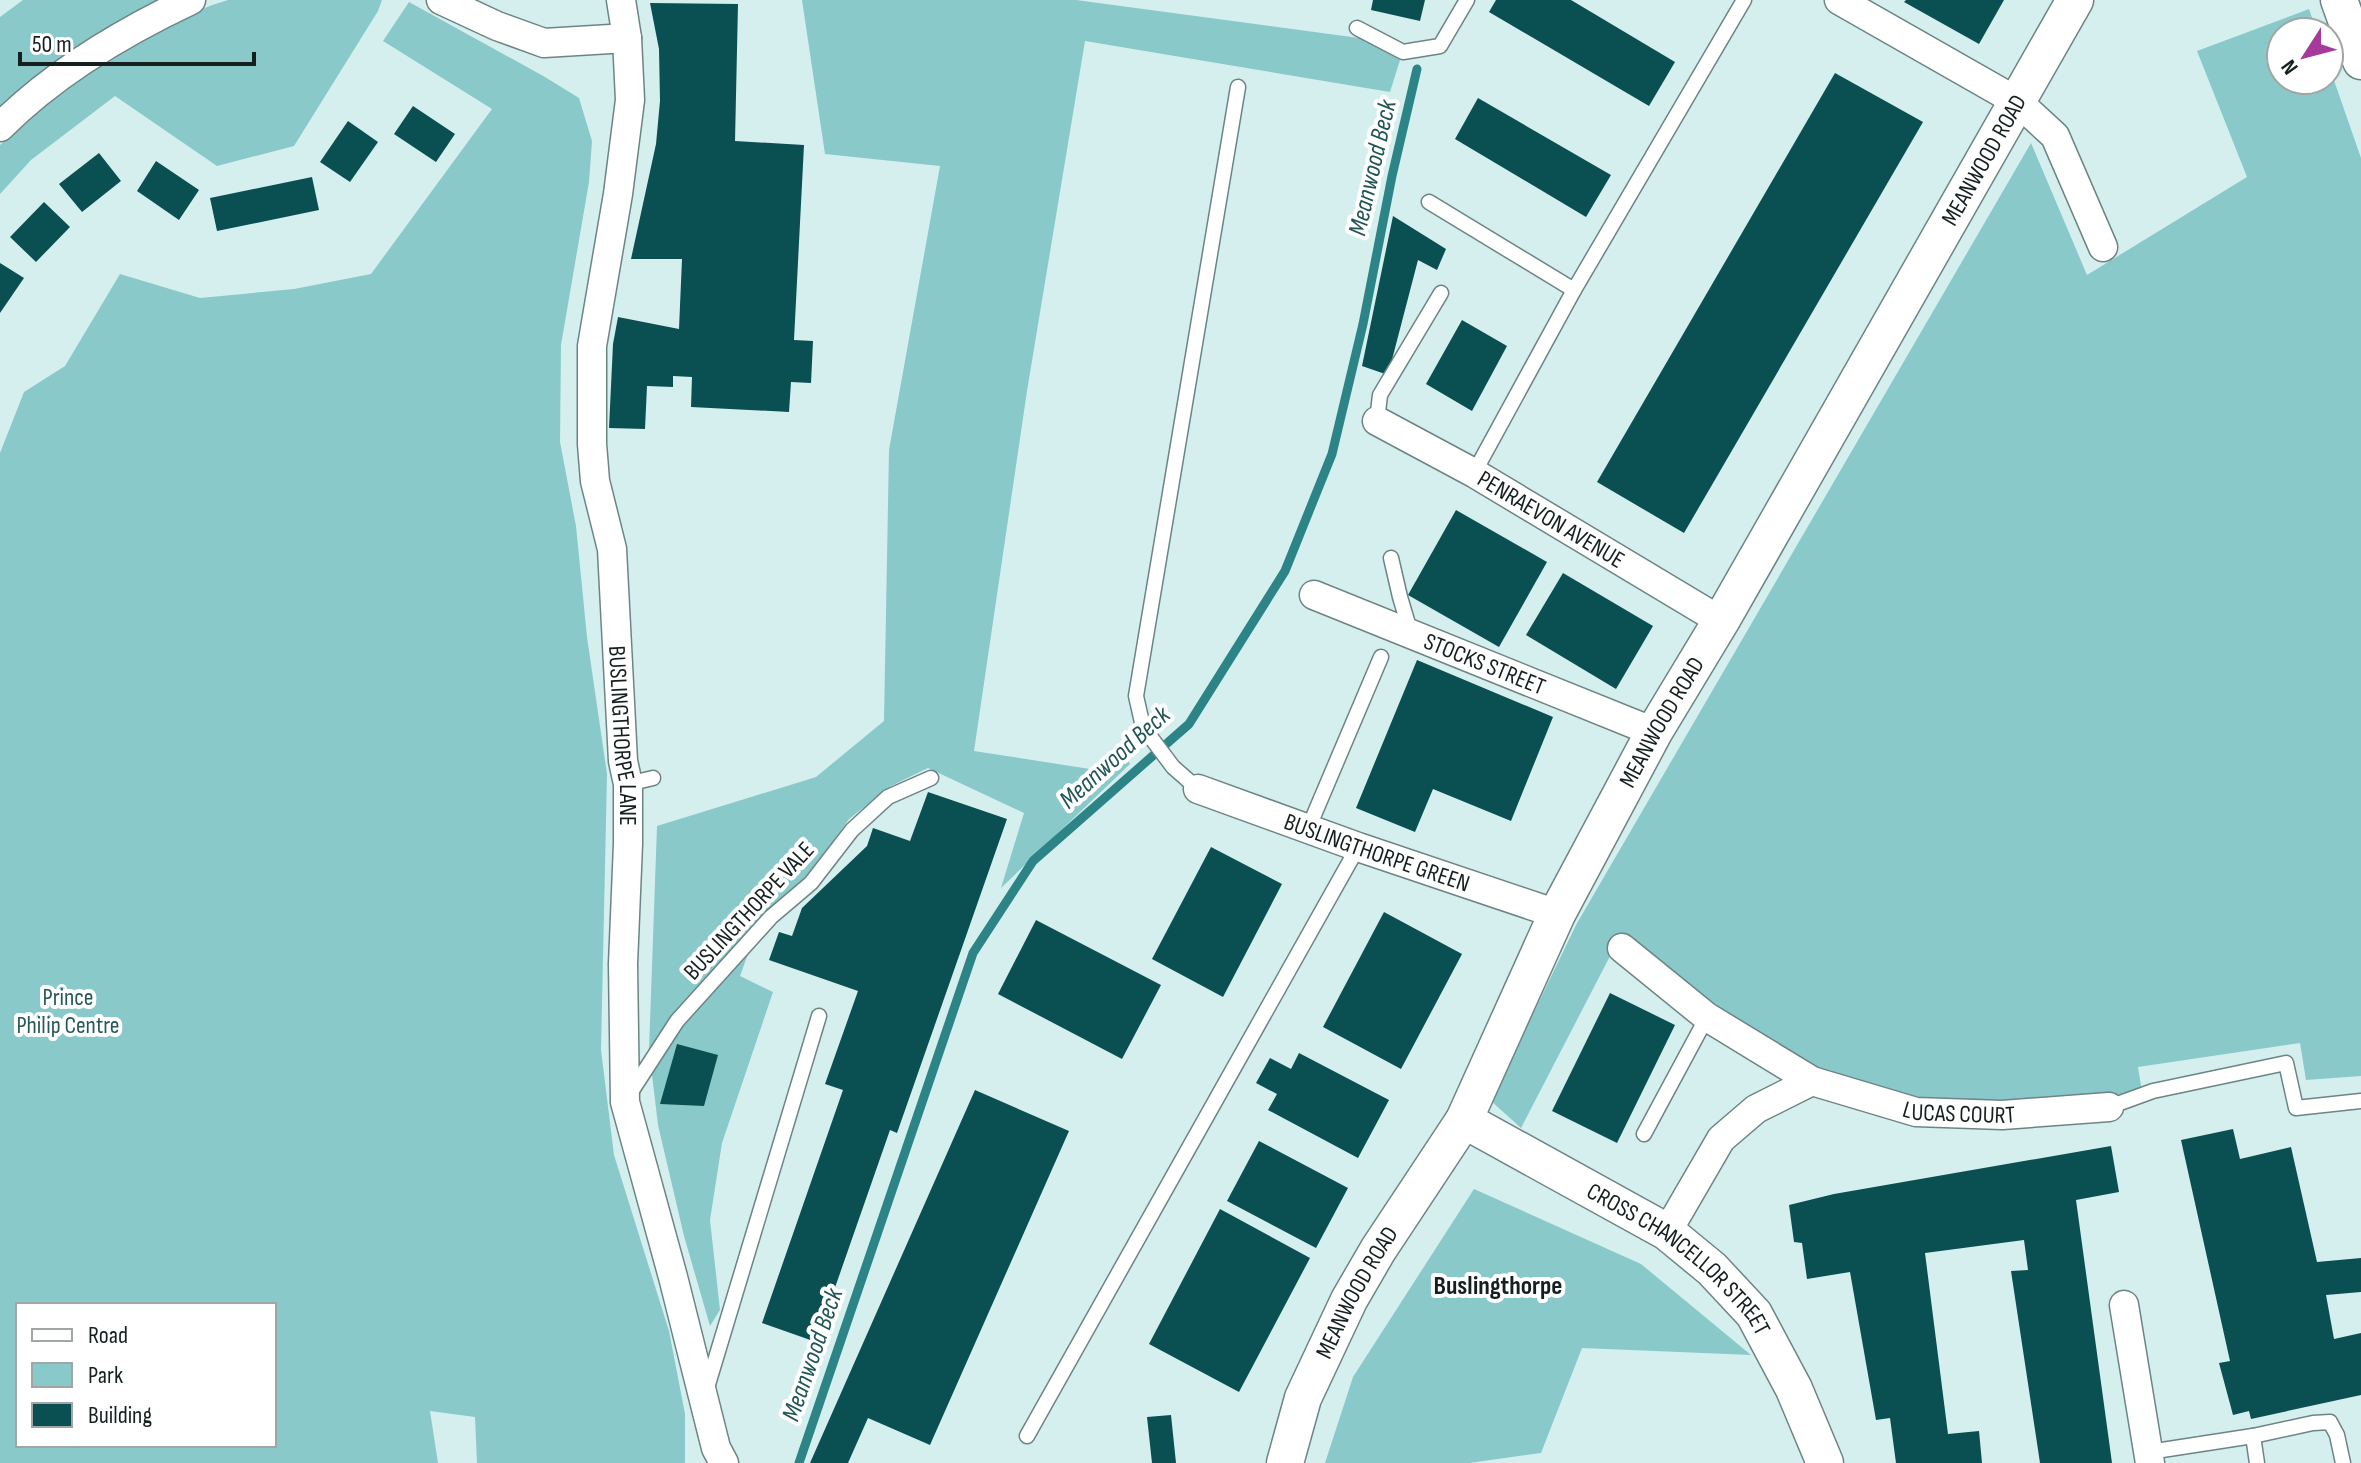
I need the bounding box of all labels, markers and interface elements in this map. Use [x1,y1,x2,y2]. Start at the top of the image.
scale bar [20,16,254,66]
north arrow [2265,16,2345,96]
text: 50 m [32,30,72,59]
text: N [2276,54,2304,80]
street label: MEANWOOD ROAD [1935,89,2033,231]
water label: Meanwood Beck [1342,96,1404,239]
street label: PENRAEVON AVENUE [1472,464,1630,574]
street label: STOCKS STREET [1420,626,1550,701]
street label: BUSLINGTHORPE LANE [603,645,643,826]
street label: MEANWOOD ROAD [1613,651,1711,792]
water label: Meanwood Beck [1053,699,1178,816]
street label: BUSLINGTHORPE GREEN [1280,807,1474,898]
street label: BUSLINGTHORPE VALE [678,836,820,986]
park label: Prince Philip Centre [16,983,120,1040]
street label: LUCAS COURT [1899,1094,2016,1130]
street label: CROSS CHANCELLOR STREET [1582,1176,1777,1340]
street label: MEANWOOD ROAD [1309,1221,1404,1363]
district label: Buslingthorpe [1434,1271,1562,1302]
water label: Meanwood Beck [776,1283,851,1425]
legend [16,1303,276,1447]
text: Road [88,1321,128,1350]
text: Park [88,1361,123,1390]
text: Building [88,1401,152,1430]

